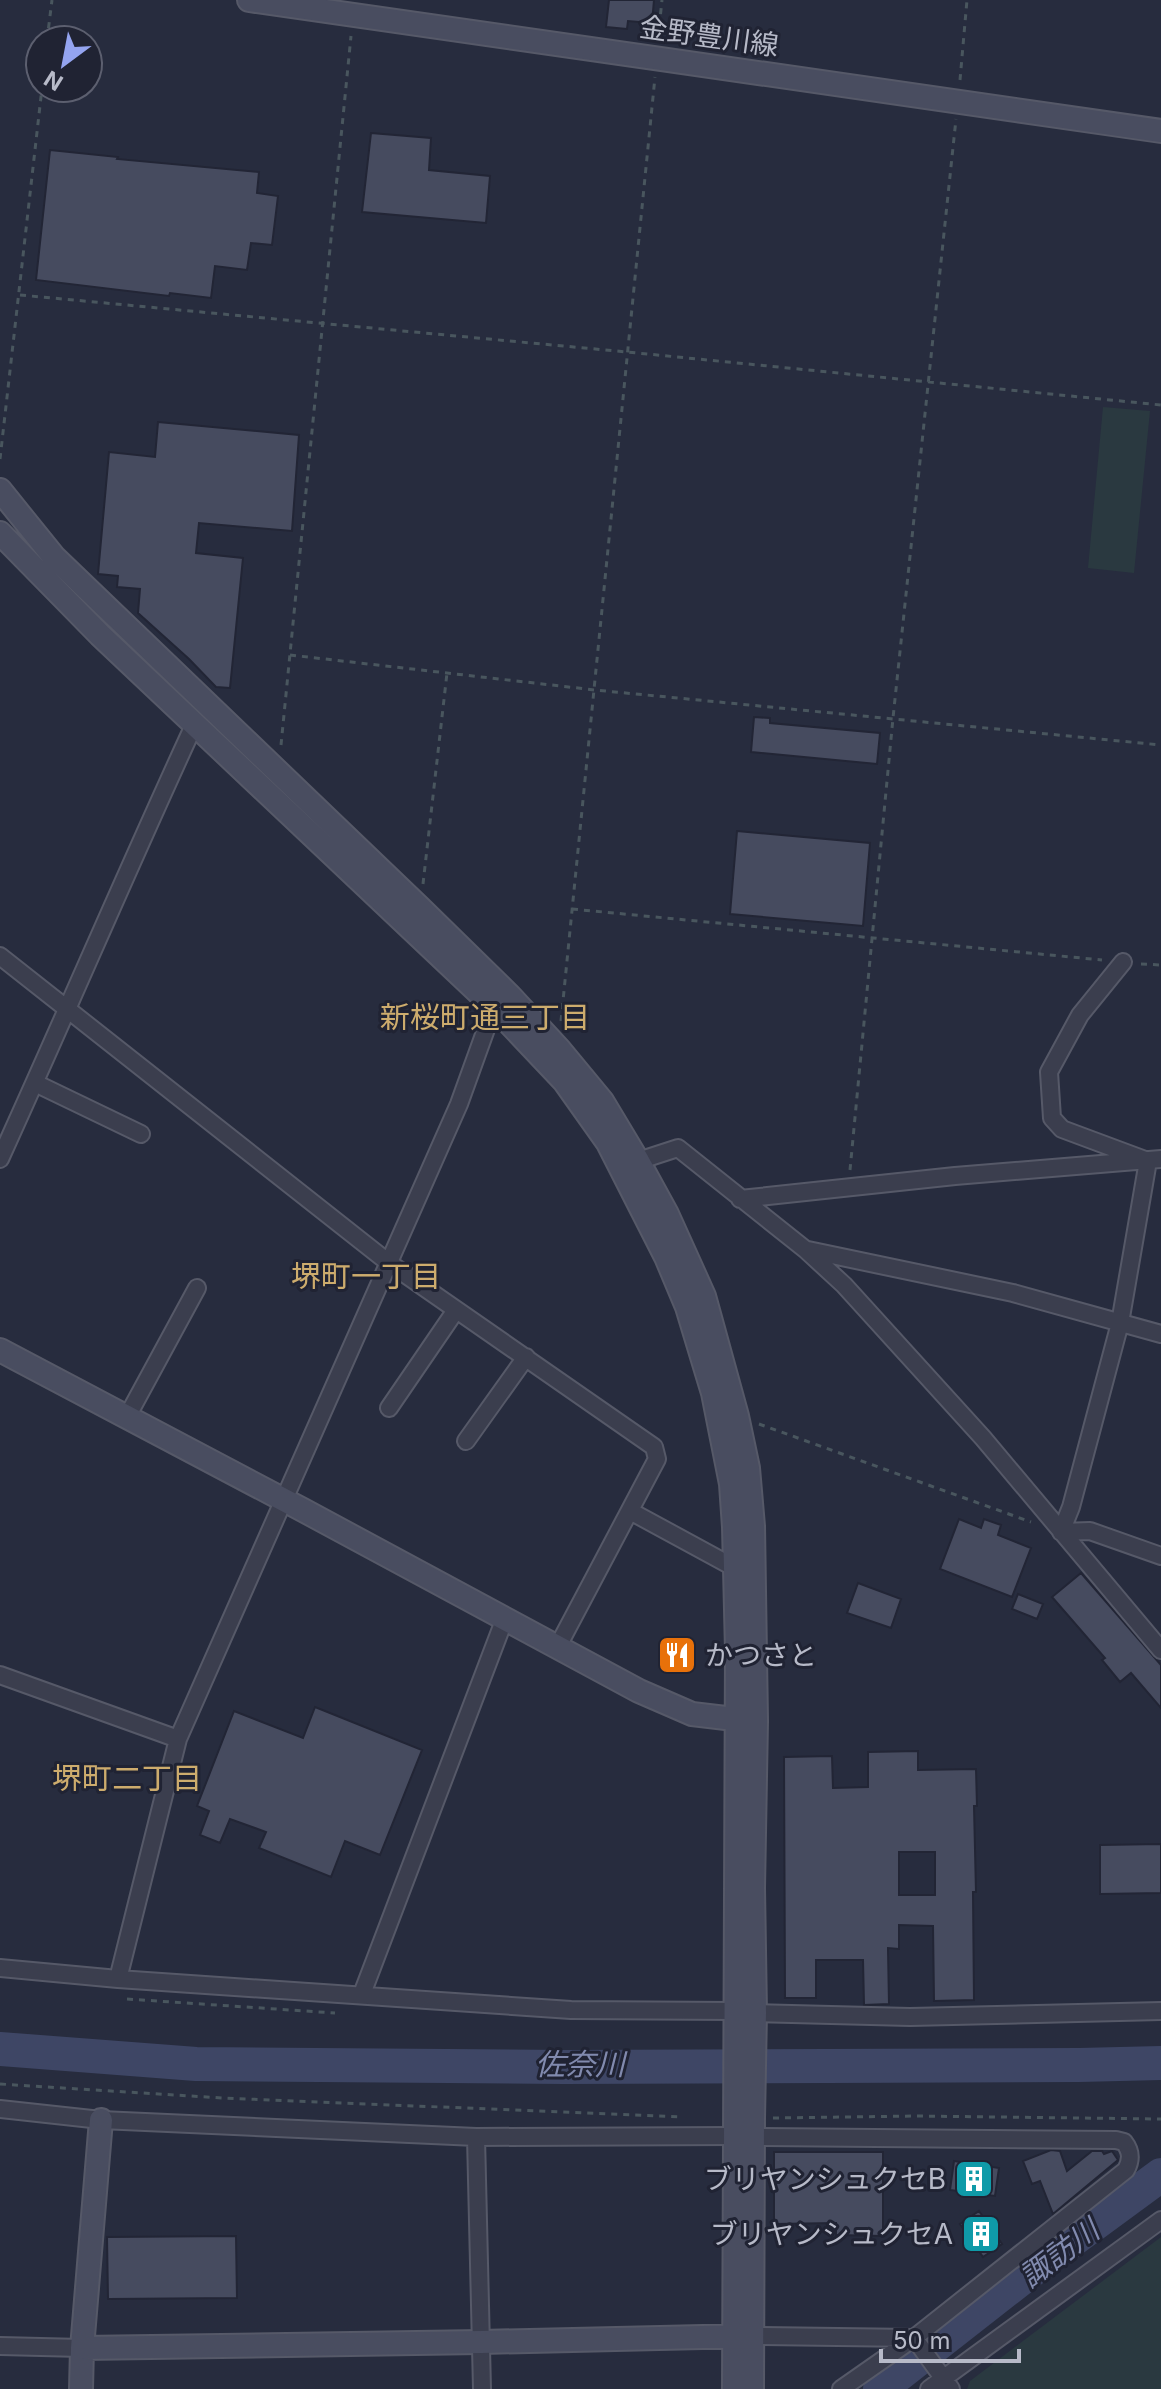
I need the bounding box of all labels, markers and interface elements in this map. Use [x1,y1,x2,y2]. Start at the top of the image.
street label: 金野豊川線 [637,9,781,63]
north arrow [24,24,104,104]
text: N [39,65,67,96]
district label: 新桜町通三丁目 [380,999,590,1035]
district label: 堺町一丁目 [291,1258,441,1294]
restaurant icon: かつさと [656,1634,698,1676]
place label: かつさと [705,1638,817,1672]
district label: 堺町二丁目 [52,1760,202,1796]
water label: 佐奈川 [535,2046,628,2082]
building icon: ブリヤンシュクセB [953,2158,995,2200]
place label: ブリヤンシュクセB [704,2162,946,2196]
water label: 諏訪川 [1012,2210,1108,2294]
building icon: ブリヤンシュクセA [960,2213,1002,2255]
place label: ブリヤンシュクセA [710,2217,953,2251]
scale bar [881,2313,1019,2363]
text: 50 m [893,2326,951,2355]

